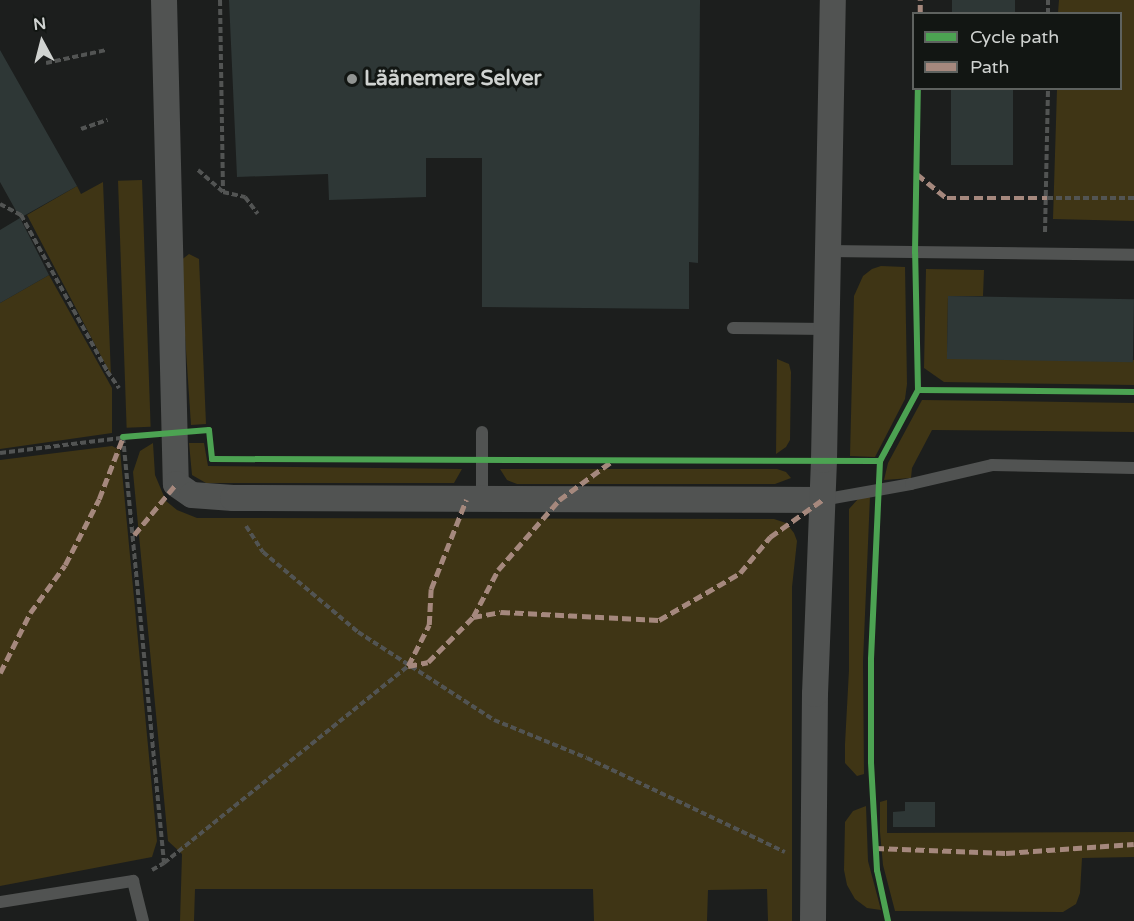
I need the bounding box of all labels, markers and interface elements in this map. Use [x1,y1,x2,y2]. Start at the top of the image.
north arrow [12,12,72,72]
legend [912,12,1122,90]
text: N [32,13,47,35]
text: Cycle path [970,26,1059,48]
text: Path [970,56,1009,78]
place label: Läänemere Selver [364,66,542,92]
marker: Läänemere Selver [345,72,359,86]

